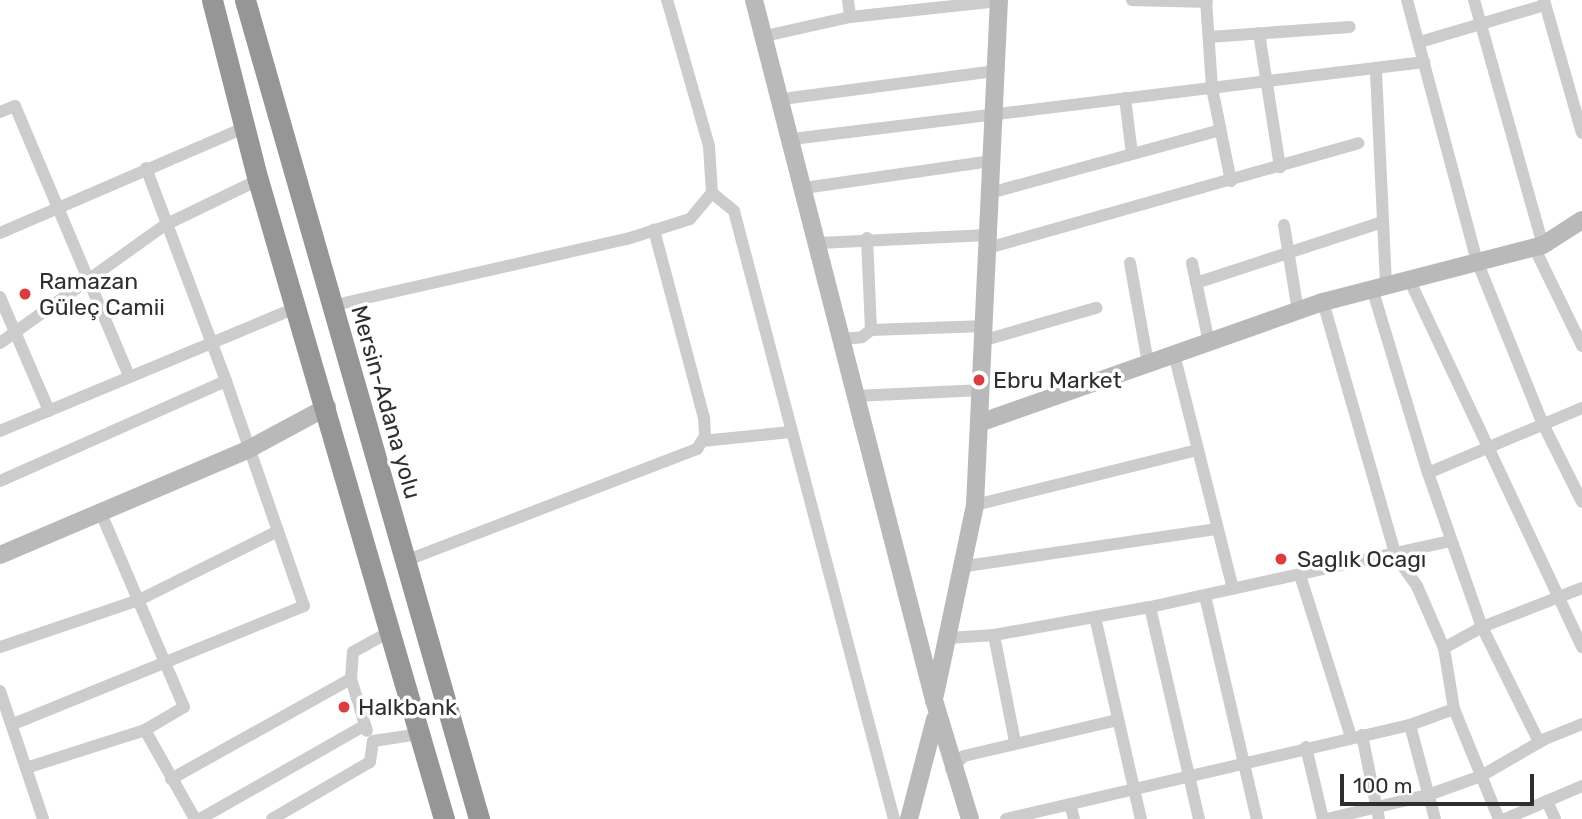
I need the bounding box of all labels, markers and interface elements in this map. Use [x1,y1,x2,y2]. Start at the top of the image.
place label: Ramazan Güleç Camii [39,267,165,321]
marker: Ramazan Güleç Camii [17,286,33,302]
street label: Mersin-Adana yolu [345,302,427,502]
place label: Ebru Market [993,366,1122,394]
marker: Ebru Market [971,372,987,388]
place label: Saglık Ocagı [1297,545,1427,573]
marker: Saglık Ocagı [1271,549,1291,569]
place label: Halkbank [358,693,457,721]
marker: Halkbank [336,699,352,715]
scale bar [1344,760,1538,804]
text: 100 m [1353,773,1412,798]

